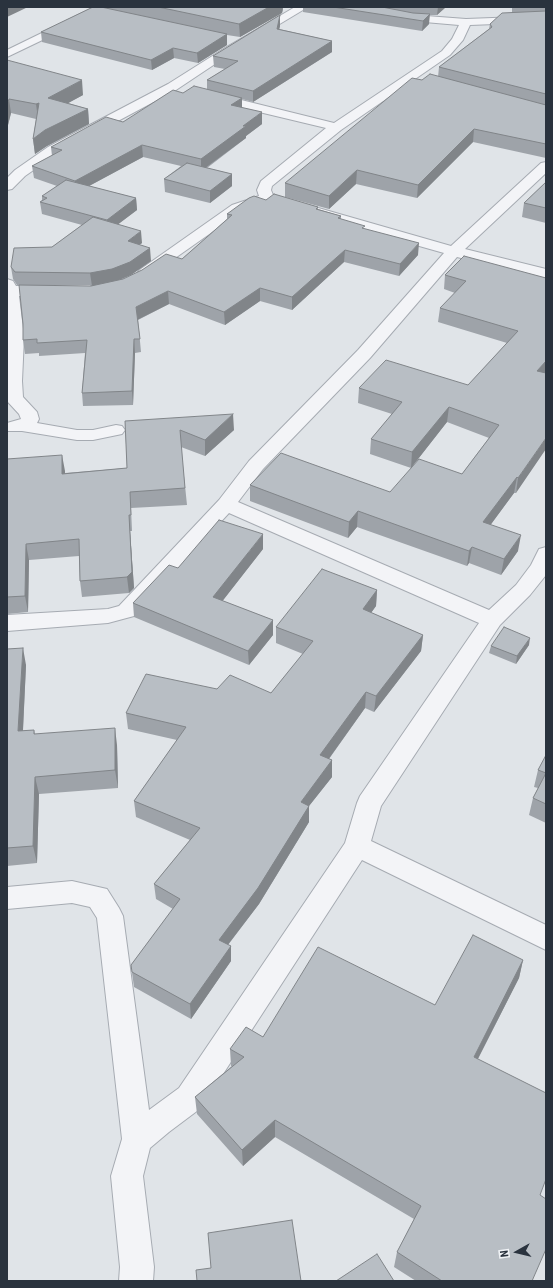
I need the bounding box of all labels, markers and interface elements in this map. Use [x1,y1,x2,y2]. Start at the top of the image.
north arrow [497,1232,537,1272]
text: N [498,1249,512,1258]

